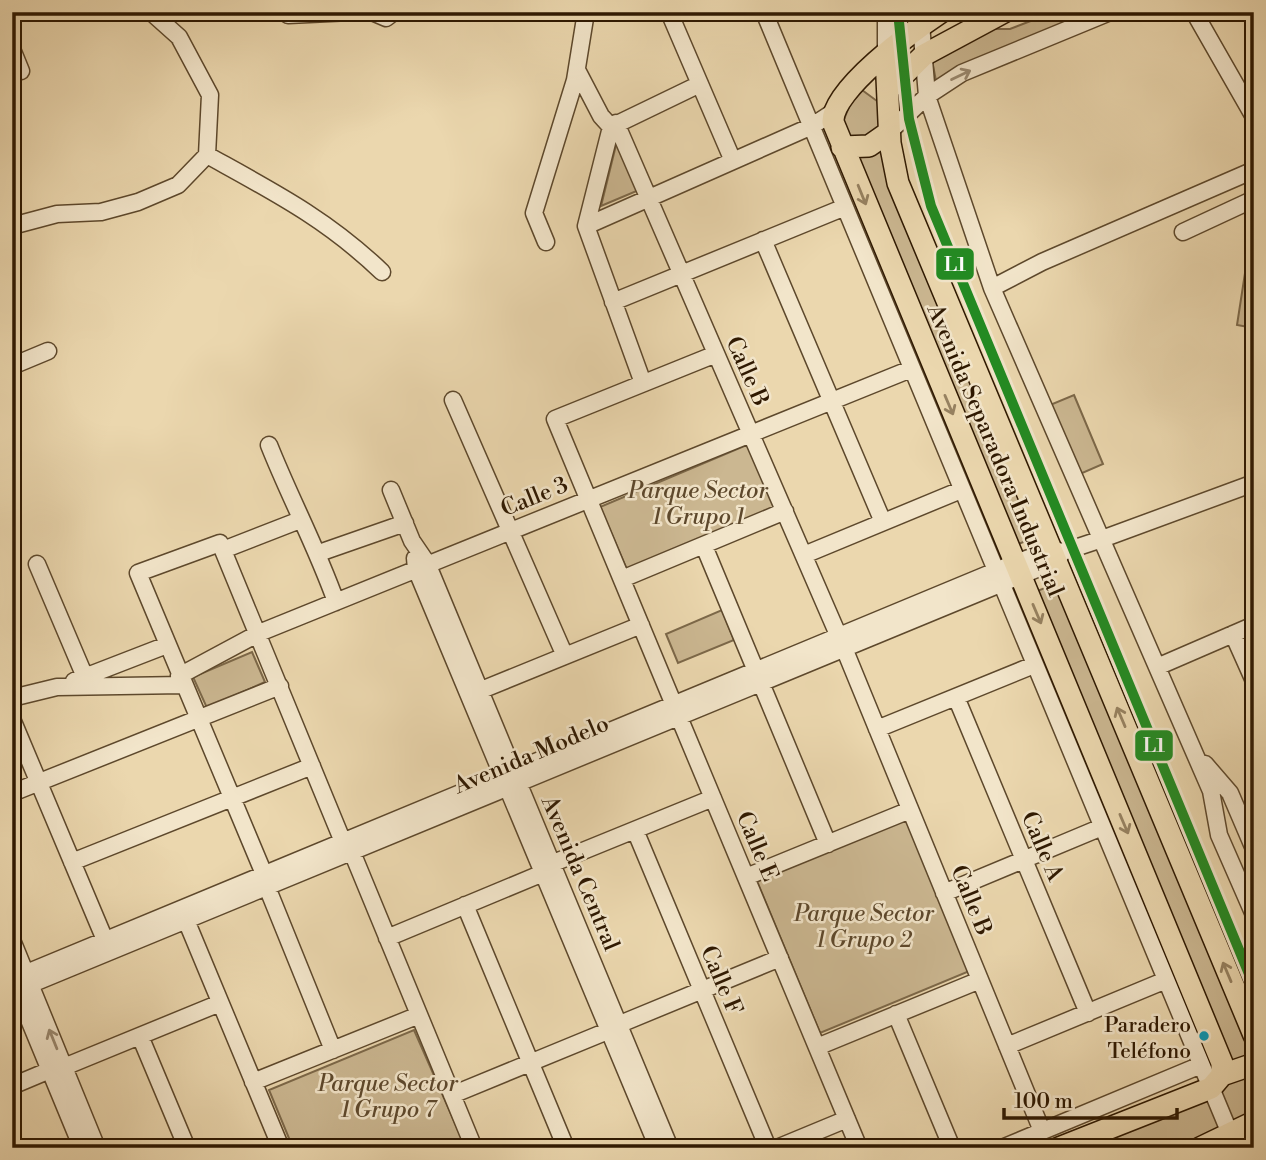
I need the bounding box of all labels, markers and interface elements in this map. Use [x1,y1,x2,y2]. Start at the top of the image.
one-way arrow [950,67,971,81]
one-way arrow [856,183,869,205]
line badge: L1 [935,247,975,281]
text: L1 [944,253,966,277]
street label: Avenida Separadora Industrial [920,299,1070,601]
street label: Calle B [719,332,775,411]
one-way arrow [943,393,956,415]
street label: Calle 3 [497,471,572,523]
park label: Parque Sector 1 Grupo 1 [627,477,769,531]
one-way arrow [1031,603,1044,625]
one-way arrow [1114,707,1127,728]
street label: Avenida Modelo [449,710,613,801]
line badge: L1 [1134,729,1174,762]
text: L1 [1143,734,1165,758]
street label: Avenida Central [534,791,625,955]
street label: Calle E [730,807,784,886]
street label: Calle A [1015,807,1070,887]
one-way arrow [1119,813,1132,835]
street label: Calle B [944,861,998,940]
park label: Parque Sector 1 Grupo 2 [793,900,935,954]
street label: Calle F [694,942,748,1019]
one-way arrow [1220,962,1233,983]
place label: Paradero Teléfono [1104,1013,1191,1065]
one-way arrow [46,1029,59,1051]
marker: Paradero Teléfono [1197,1029,1211,1043]
park label: Parque Sector 1 Grupo 7 [317,1070,459,1124]
scale bar [1004,1076,1177,1120]
text: 100 m [1014,1089,1073,1115]

